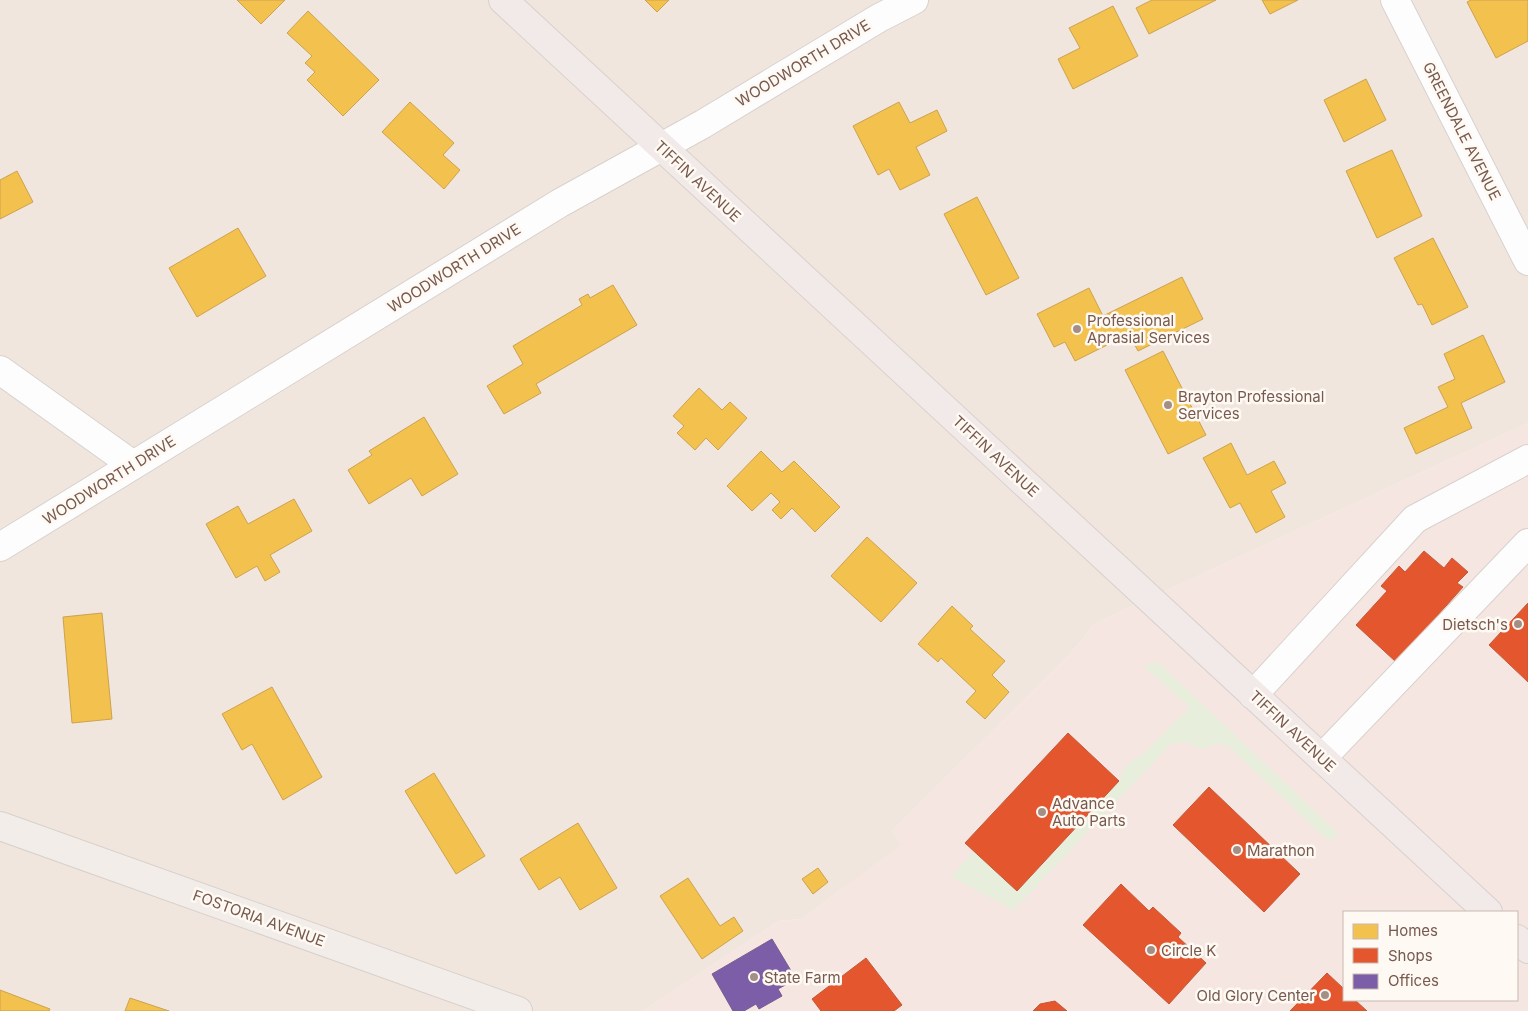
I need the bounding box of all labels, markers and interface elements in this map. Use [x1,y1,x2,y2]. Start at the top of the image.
street label: WOODWORTH DRIVE [732,15,874,111]
street label: GREENDALE AVENUE [1419,59,1505,203]
street label: TIFFIN AVENUE [651,136,745,226]
street label: WOODWORTH DRIVE [384,219,524,317]
place label: Professional Aprasial Services [1087,311,1210,347]
marker: Professional Aprasial Services [1071,323,1083,335]
place label: Brayton Professional Services [1178,387,1324,423]
marker: Brayton Professional Services [1162,399,1174,411]
street label: TIFFIN AVENUE [949,411,1043,501]
street label: WOODWORTH DRIVE [39,431,179,529]
place label: Dietsch's [1442,615,1508,634]
marker: Dietsch's [1512,618,1524,630]
street label: TIFFIN AVENUE [1246,686,1340,776]
place label: Advance Auto Parts [1052,794,1126,830]
marker: Advance Auto Parts [1036,806,1048,818]
place label: Marathon [1247,841,1315,860]
marker: Marathon [1231,844,1243,856]
street label: FOSTORIA AVENUE [190,885,328,951]
legend [1343,911,1518,1001]
text: Homes [1388,921,1438,940]
place label: Circle K [1161,941,1216,960]
marker: Circle K [1145,944,1157,956]
text: Shops [1388,946,1433,965]
place label: State Farm [764,968,841,987]
marker: State Farm [748,971,760,983]
text: Offices [1388,971,1439,990]
place label: Old Glory Center [1196,986,1315,1005]
marker: Old Glory Center [1319,989,1331,1001]

